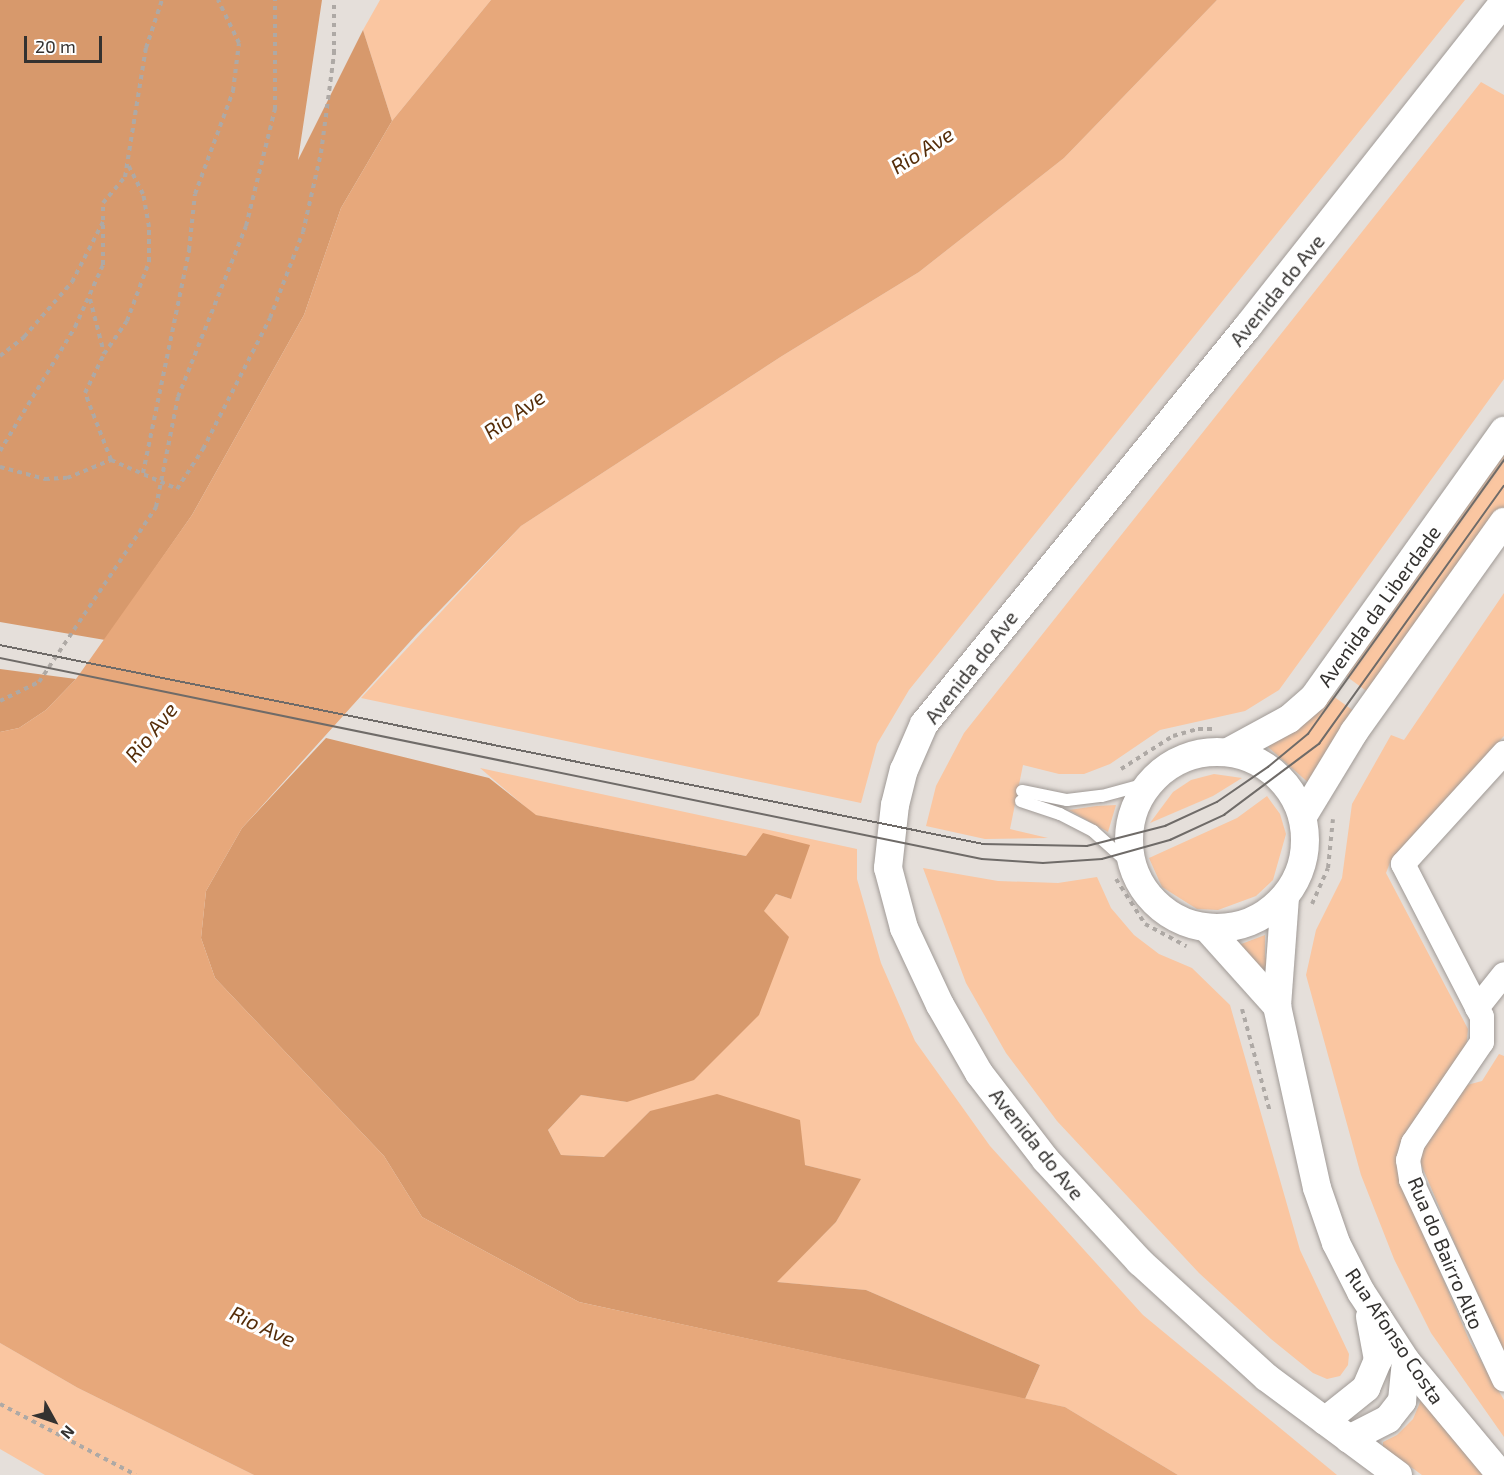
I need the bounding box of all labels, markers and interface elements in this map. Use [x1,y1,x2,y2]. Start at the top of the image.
scale bar [27,24,105,62]
text: 20 m [35,35,76,57]
water label: Rio Ave [886,121,958,179]
street label: Avenida do Ave [1224,229,1330,351]
water label: Rio Ave [478,384,550,444]
street label: Avenida da Liberdade [1312,521,1446,691]
street label: Avenida do Ave [919,606,1023,728]
water label: Rio Ave [119,697,183,767]
street label: Avenida do Ave [984,1083,1090,1205]
street label: Rua do Bairro Alto [1403,1173,1489,1333]
street label: Rua Afonso Costa [1340,1263,1450,1409]
water label: Rio Ave [226,1300,300,1352]
north arrow [24,1391,84,1451]
text: N [57,1422,79,1443]

